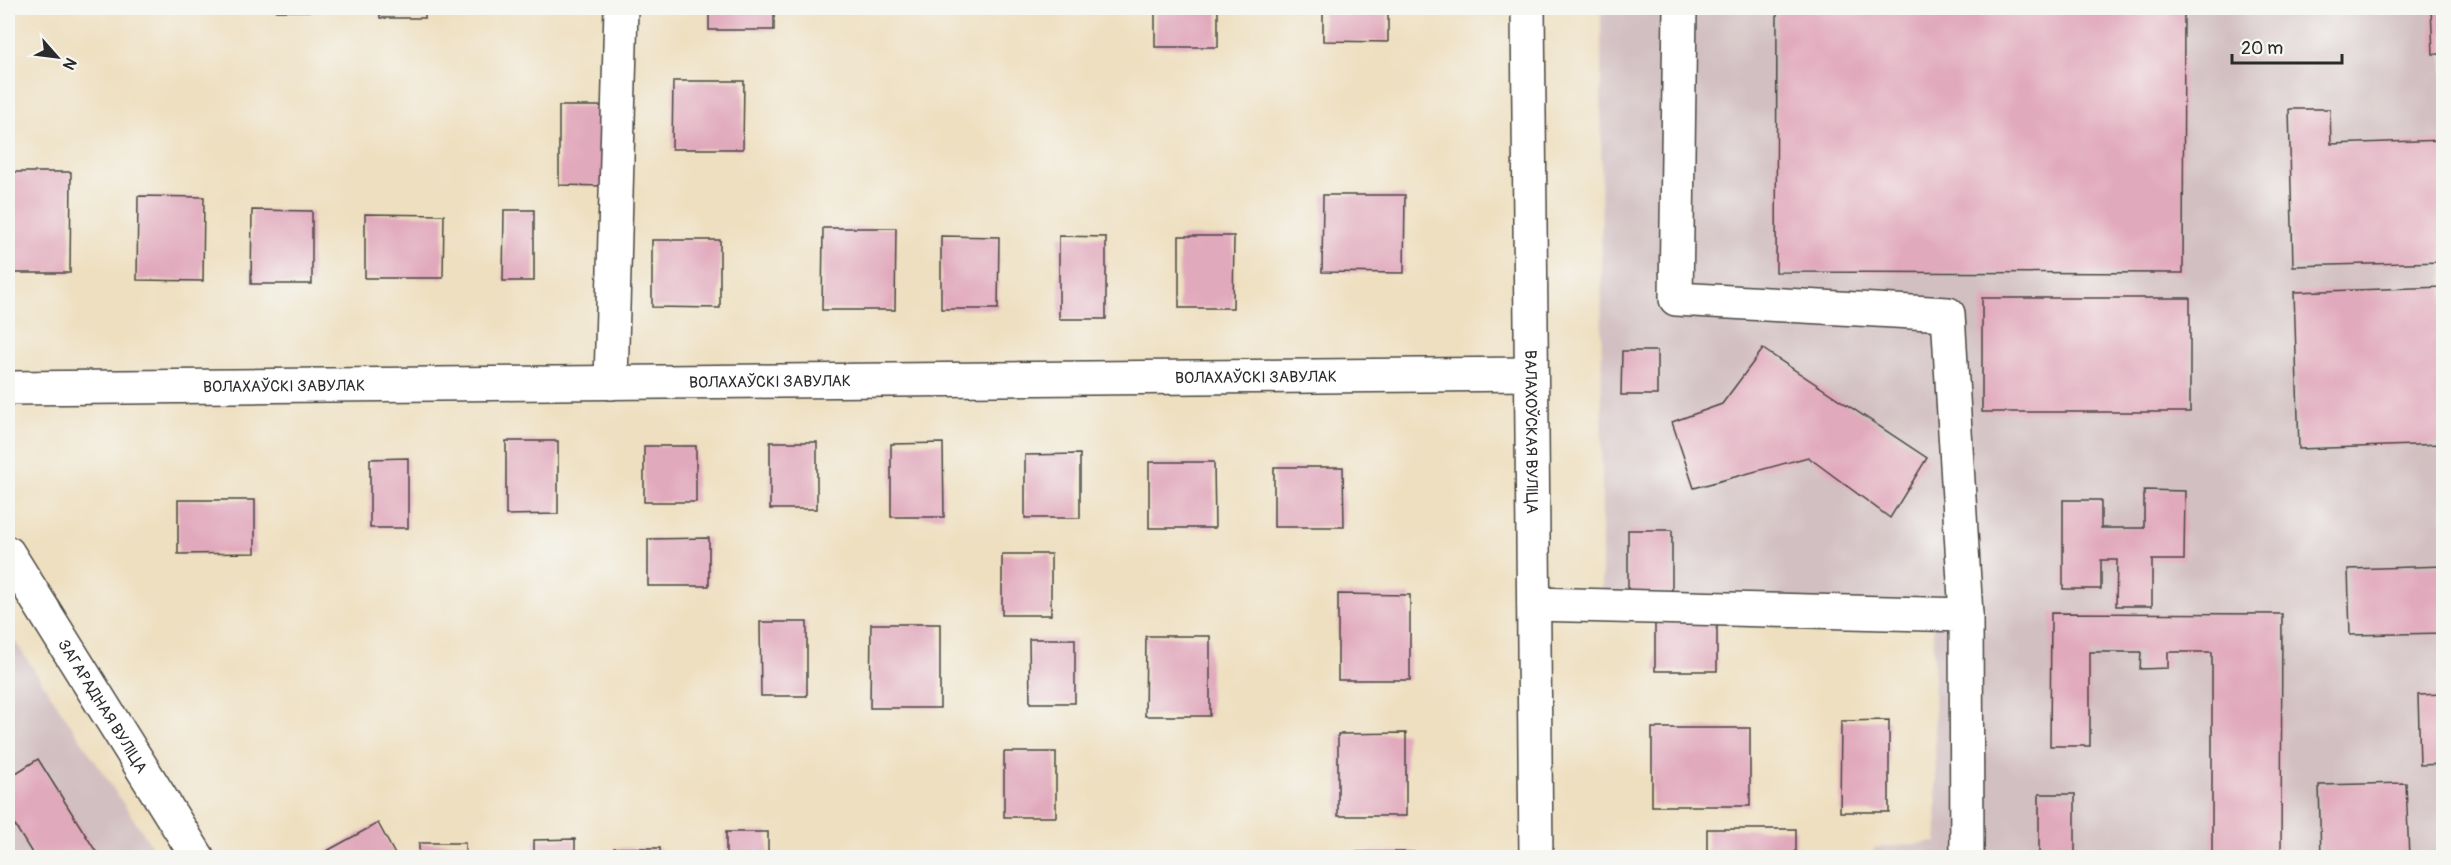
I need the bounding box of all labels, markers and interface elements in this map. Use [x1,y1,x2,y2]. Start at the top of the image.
north arrow [27,27,87,87]
scale bar [2232,27,2342,65]
text: 20 m [2241,37,2283,60]
text: N [58,54,81,73]
street label: ВАЛАХОЎСКАЯ ВУЛІЦА [1520,350,1542,514]
street label: ВОЛАХАЎСКІ ЗАВУЛАК [1175,367,1337,388]
street label: ВОЛАХАЎСКІ ЗАВУЛАК [689,371,851,393]
street label: ВОЛАХАЎСКІ ЗАВУЛАК [203,376,365,397]
street label: ЗАГАРАДНАЯ ВУЛІЦА [53,636,151,777]

